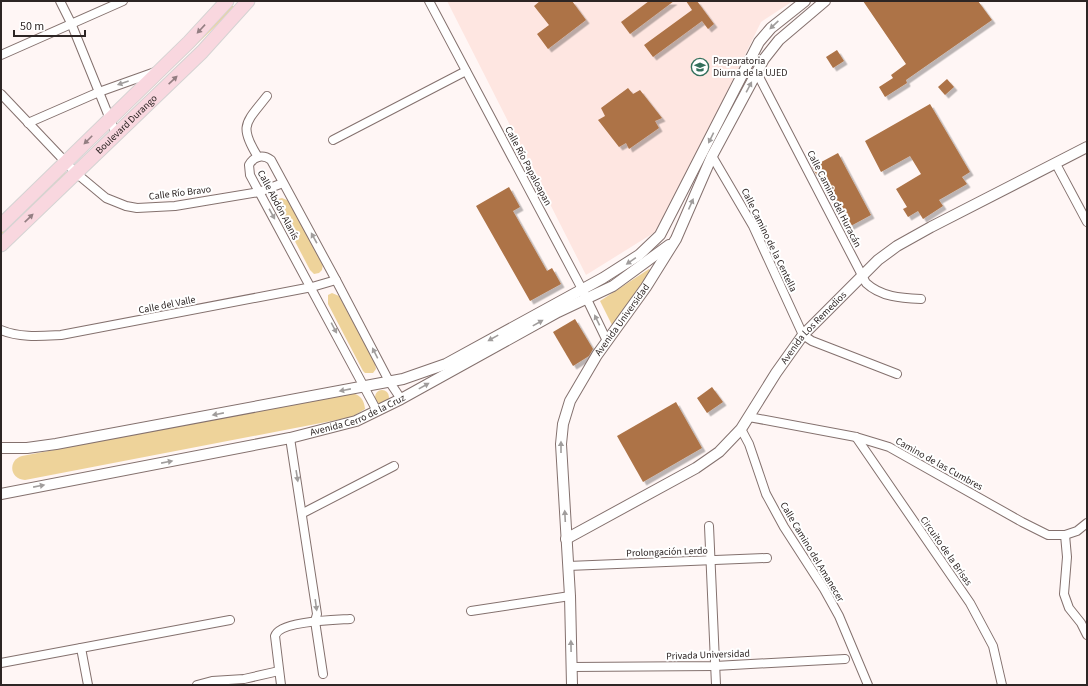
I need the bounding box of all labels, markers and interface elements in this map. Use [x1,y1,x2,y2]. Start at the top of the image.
scale bar [14,12,85,38]
text: 50 m [20,18,44,35]
one-way arrow [769,21,779,30]
one-way arrow [197,25,206,34]
place label: Preparatoria Diurna de la UJED [713,54,787,80]
school or university icon: Preparatoria Diurna de la UJED [690,57,710,77]
one-way arrow [168,75,178,84]
one-way arrow [117,81,129,87]
one-way arrow [746,82,752,93]
street label: Boulevard Durango [93,92,160,157]
street label: Calle Río Papaloapan [501,124,555,208]
one-way arrow [708,132,714,144]
one-way arrow [83,135,93,145]
street label: Calle Camino del Huracán [803,148,865,250]
street label: Calle Abdón Alanís [254,168,302,242]
street label: Calle Río Bravo [148,182,212,204]
street label: Calle Camino de la Centella [738,186,800,294]
one-way arrow [689,197,695,209]
one-way arrow [268,208,275,220]
one-way arrow [24,213,34,223]
one-way arrow [310,233,317,244]
one-way arrow [626,257,636,265]
street label: Avenida Universidad [592,281,653,359]
street label: Avenida Los Remedios [777,288,850,367]
street label: Calle del Valle [137,293,197,317]
one-way arrow [594,314,600,326]
one-way arrow [532,320,544,327]
one-way arrow [330,323,337,334]
one-way arrow [487,335,499,342]
one-way arrow [371,347,378,359]
one-way arrow [418,383,430,390]
one-way arrow [339,387,352,393]
street label: Avenida Cerro de la Cruz [308,391,408,440]
one-way arrow [212,411,224,417]
street label: Camino de las Cumbres [893,434,985,494]
one-way arrow [558,440,564,453]
one-way arrow [161,458,173,464]
one-way arrow [294,470,300,482]
one-way arrow [33,483,45,489]
street label: Calle Camino del Amanecer [777,499,848,605]
one-way arrow [562,509,568,522]
street label: Circuito de la Brisas [917,513,975,589]
street label: Prolongación Lerdo [626,544,708,560]
one-way arrow [313,599,319,611]
one-way arrow [568,639,574,652]
street label: Privada Universidad [666,647,750,663]

